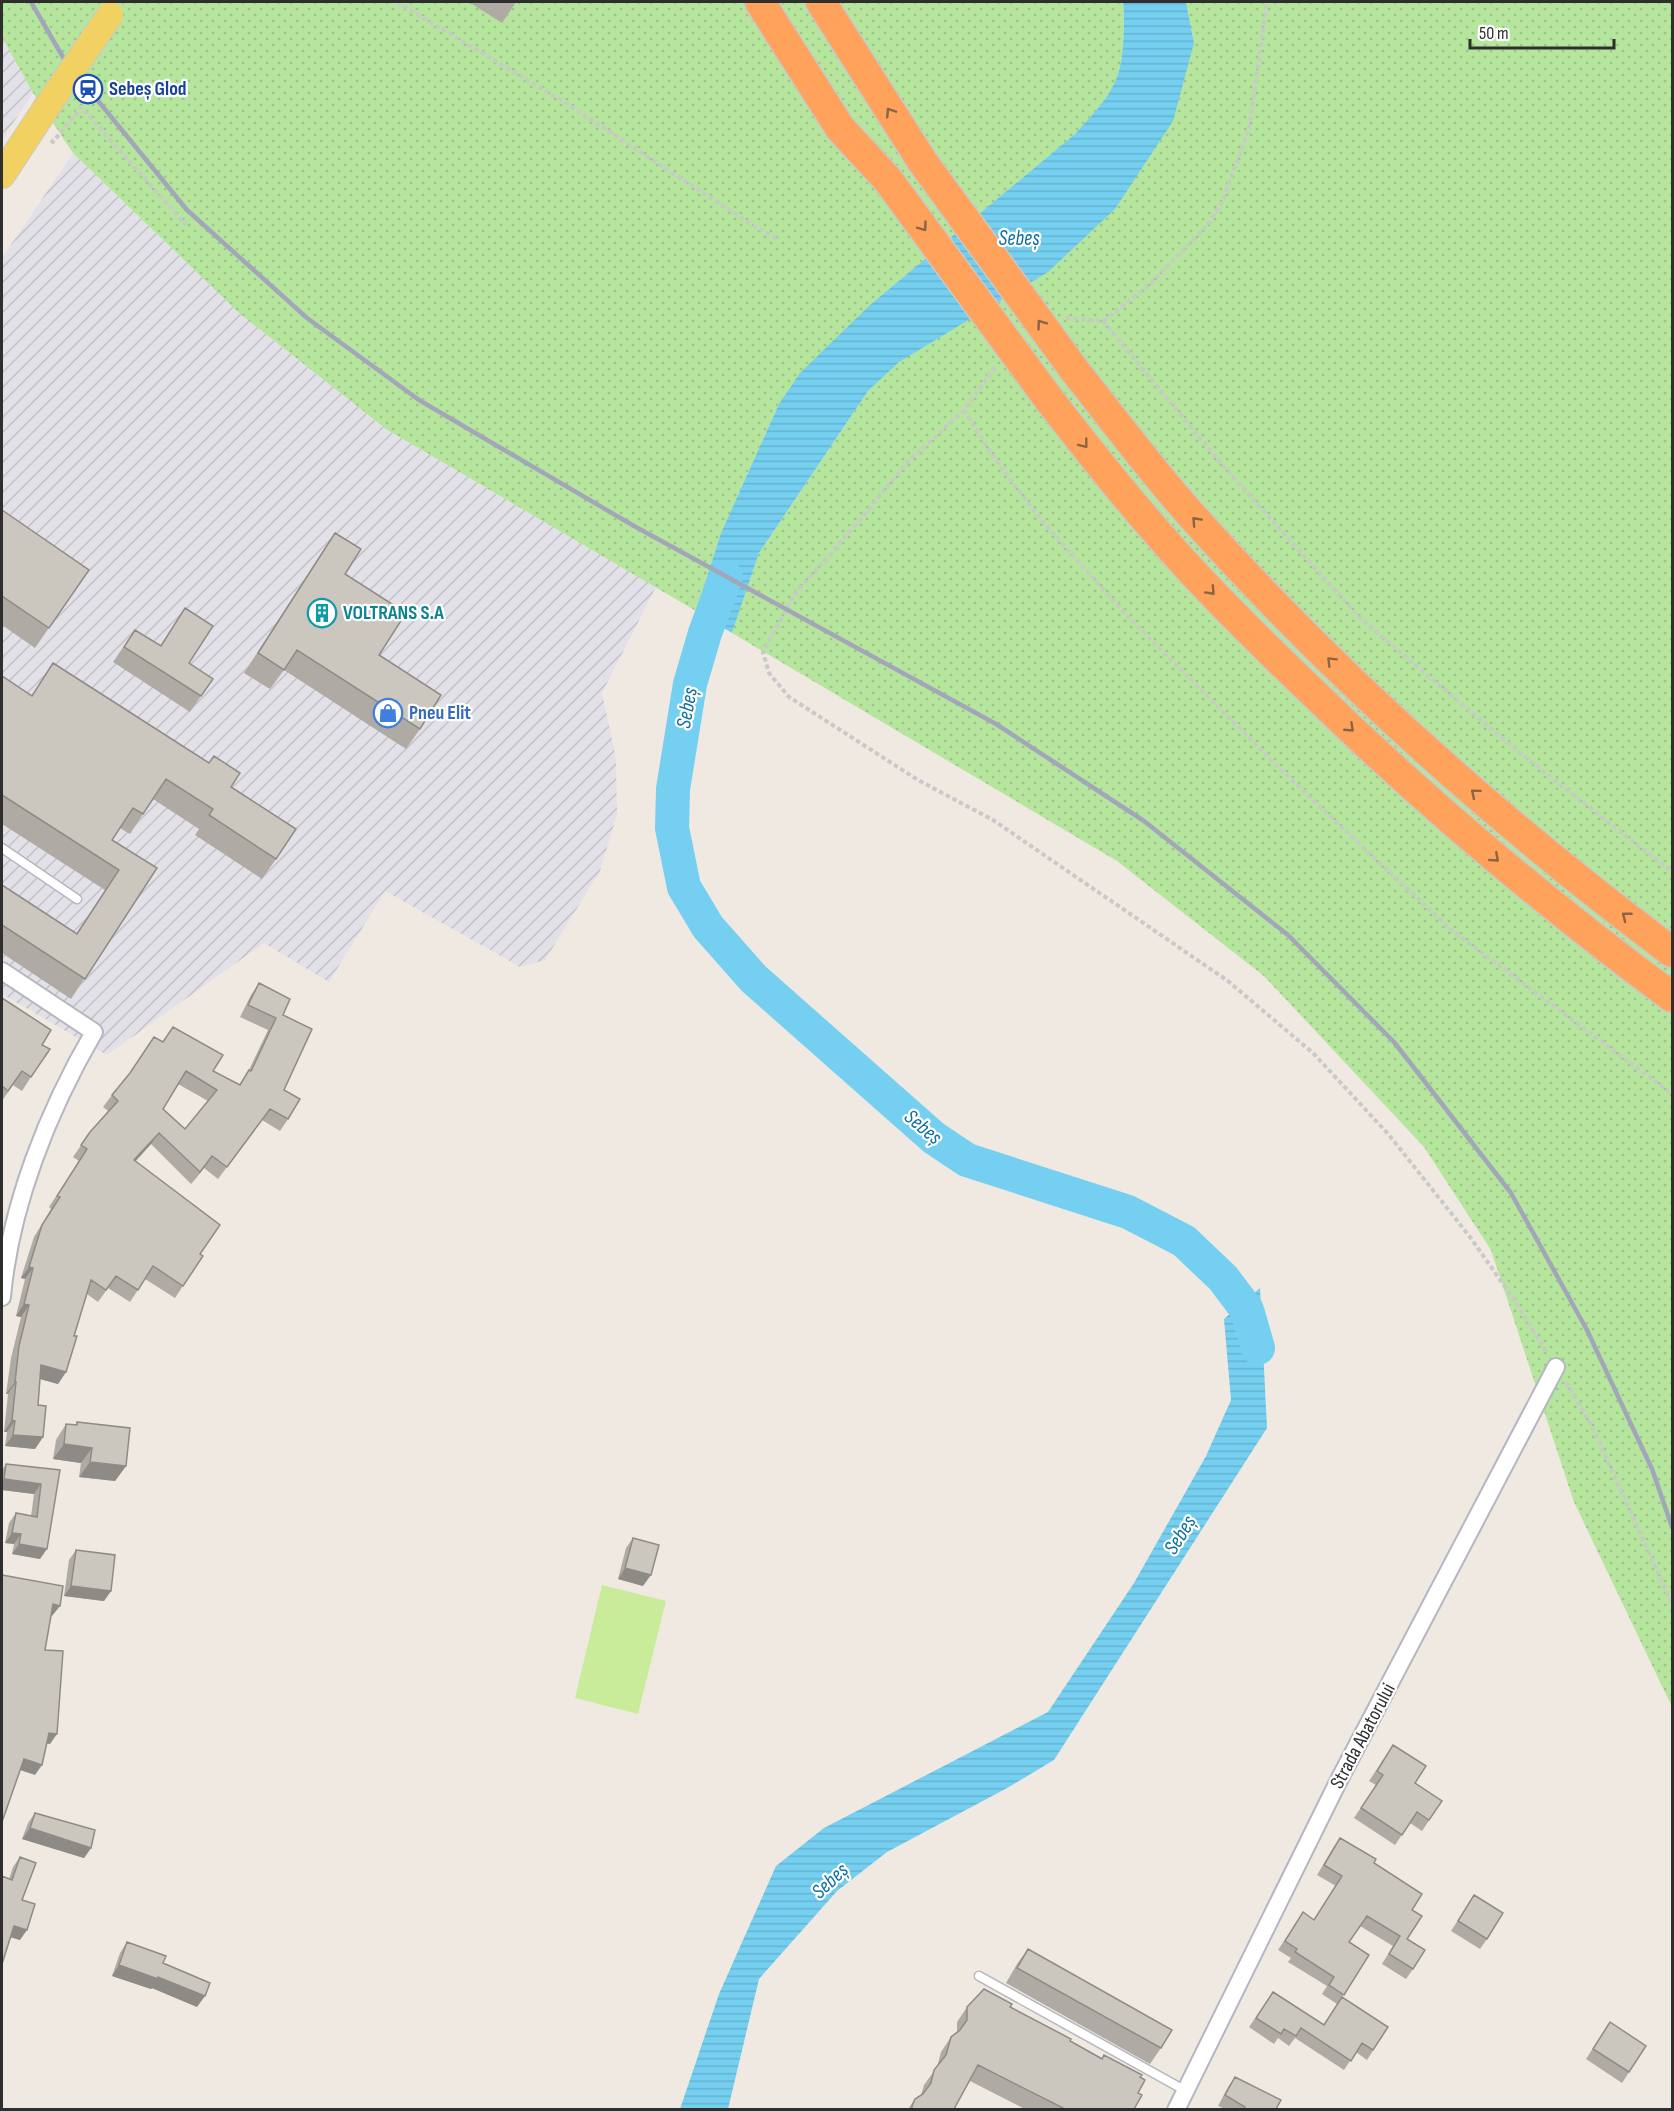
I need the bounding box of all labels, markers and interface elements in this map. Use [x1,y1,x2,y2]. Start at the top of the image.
scale bar [1470,12,1614,50]
text: 50 m [1479,23,1509,44]
station icon: Sebeș Glod [72,73,104,105]
place label: Sebeș Glod [109,77,187,101]
one-way arrow [886,108,898,118]
one-way arrow [915,221,926,232]
water label: Sebeș [998,226,1040,251]
one-way arrow [1037,319,1048,330]
one-way arrow [1076,437,1087,448]
one-way arrow [1192,517,1203,527]
one-way arrow [1204,584,1215,595]
building icon: VOLTRANS S.A [306,597,338,629]
place label: VOLTRANS S.A [343,601,444,625]
one-way arrow [1328,658,1339,669]
water label: Sebeș [671,685,703,730]
shop icon: Pneu Elit [372,697,404,729]
place label: Pneu Elit [409,701,471,725]
one-way arrow [1342,721,1353,732]
one-way arrow [1471,790,1482,801]
one-way arrow [1488,851,1499,862]
one-way arrow [1622,913,1633,924]
water label: Sebeș [899,1104,947,1150]
water label: Sebeș [1159,1510,1202,1559]
street label: Strada Abatorului [1325,1679,1401,1793]
water label: Sebeș [806,1857,854,1904]

